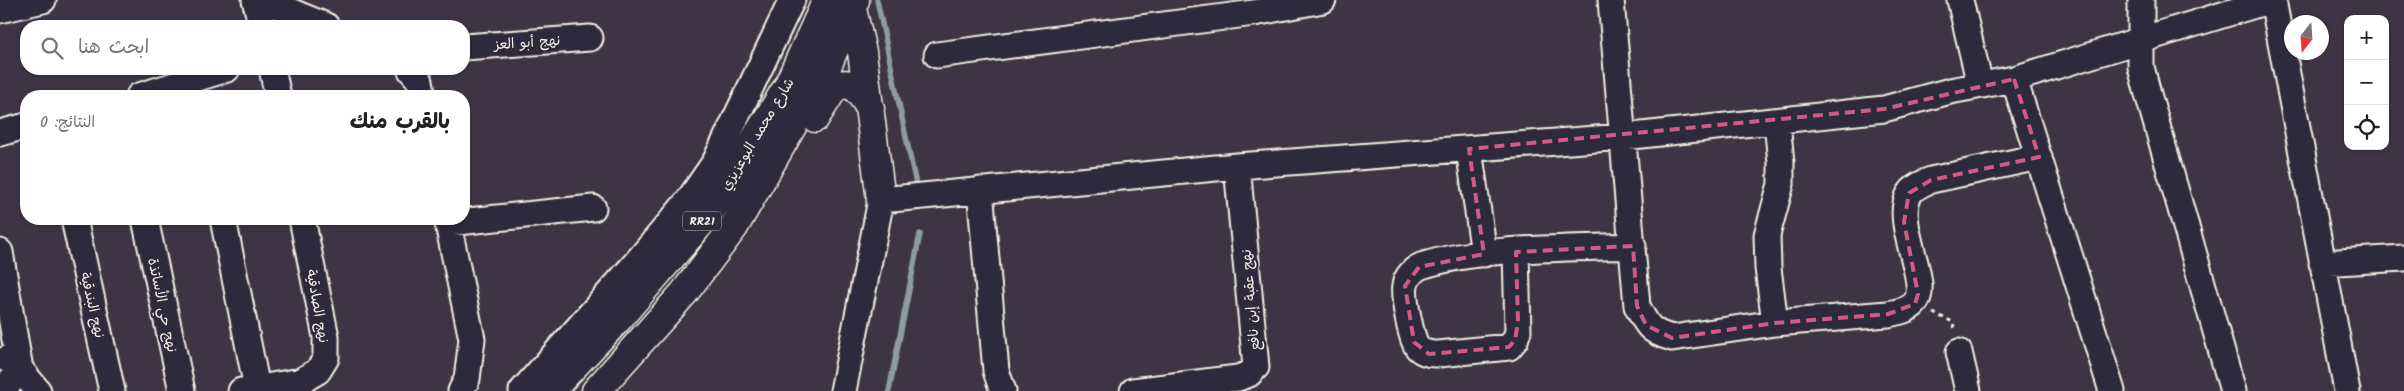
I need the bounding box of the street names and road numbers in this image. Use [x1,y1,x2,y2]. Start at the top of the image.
street label: نهج أبو العز [492,30,561,56]
street label: شارع محمد البوعزيزي [715,74,800,195]
road number: RR21 [683,212,721,230]
street label: نهج عقبة إبن نافع [1236,248,1266,352]
street label: نهج حي الأساتذة [140,256,183,355]
street label: نهج الصادقية [300,268,334,345]
street label: نهج البندقية [74,270,110,340]

